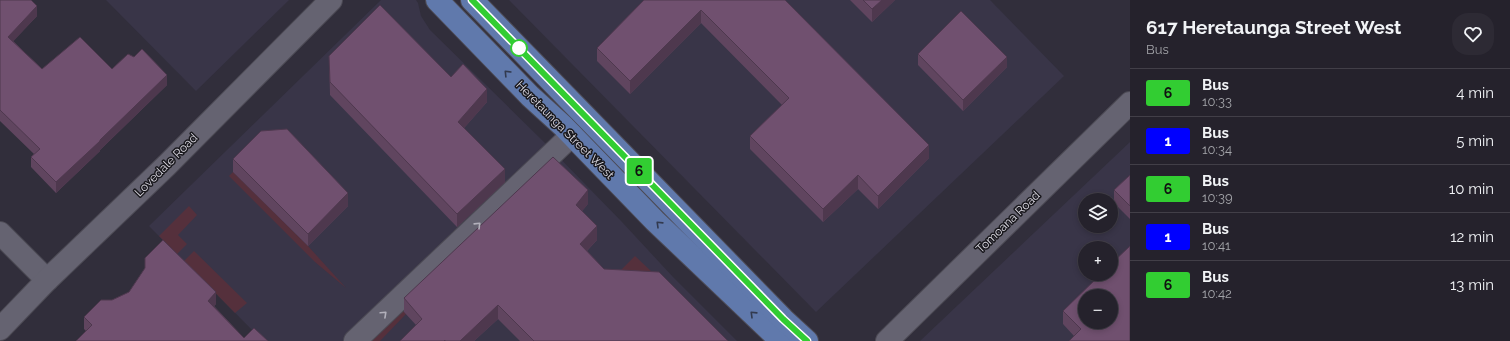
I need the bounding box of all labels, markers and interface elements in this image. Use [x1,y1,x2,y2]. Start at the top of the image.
button: heart [1452,13,1494,55]
text: 617 Heretaunga Street West [1146,16,1401,38]
unlabelled marker [510,39,528,57]
text: Bus [1146,42,1169,57]
one-way arrow [505,70,512,78]
text: Bus [1202,76,1229,94]
street label: Heretaunga Street West [513,78,617,182]
text: 4 min [1456,84,1494,102]
text: 6 [1164,85,1172,101]
text: 10:33 [1202,94,1232,109]
text: Bus [1202,124,1229,142]
street label: Lovedale Road [132,131,200,199]
text: 5 min [1456,132,1494,150]
text: 1 [1165,133,1171,149]
text: 10:34 [1202,142,1232,157]
line badge: 6 [626,158,652,184]
text: 6 [635,163,643,179]
text: Bus [1202,172,1229,190]
text: 10 min [1449,180,1494,198]
text: 6 [1164,181,1172,197]
street label: Tomoana Road [973,188,1043,256]
text: 10:39 [1202,190,1233,205]
map controls [1078,193,1118,329]
button: layers [1078,193,1118,233]
text: Bus [1202,220,1229,238]
one-way arrow [656,221,664,229]
one-way arrow [473,222,481,230]
text: 12 min [1450,228,1494,246]
text: 1 [1165,229,1171,245]
text: 10:41 [1202,238,1231,253]
button: + [1078,241,1118,281]
text: Bus [1202,268,1229,286]
text: 13 min [1450,276,1494,294]
text: 6 [1164,277,1172,293]
text: 10:42 [1202,286,1232,301]
button: − [1078,289,1118,329]
one-way arrow [379,311,387,319]
one-way arrow [750,312,757,319]

